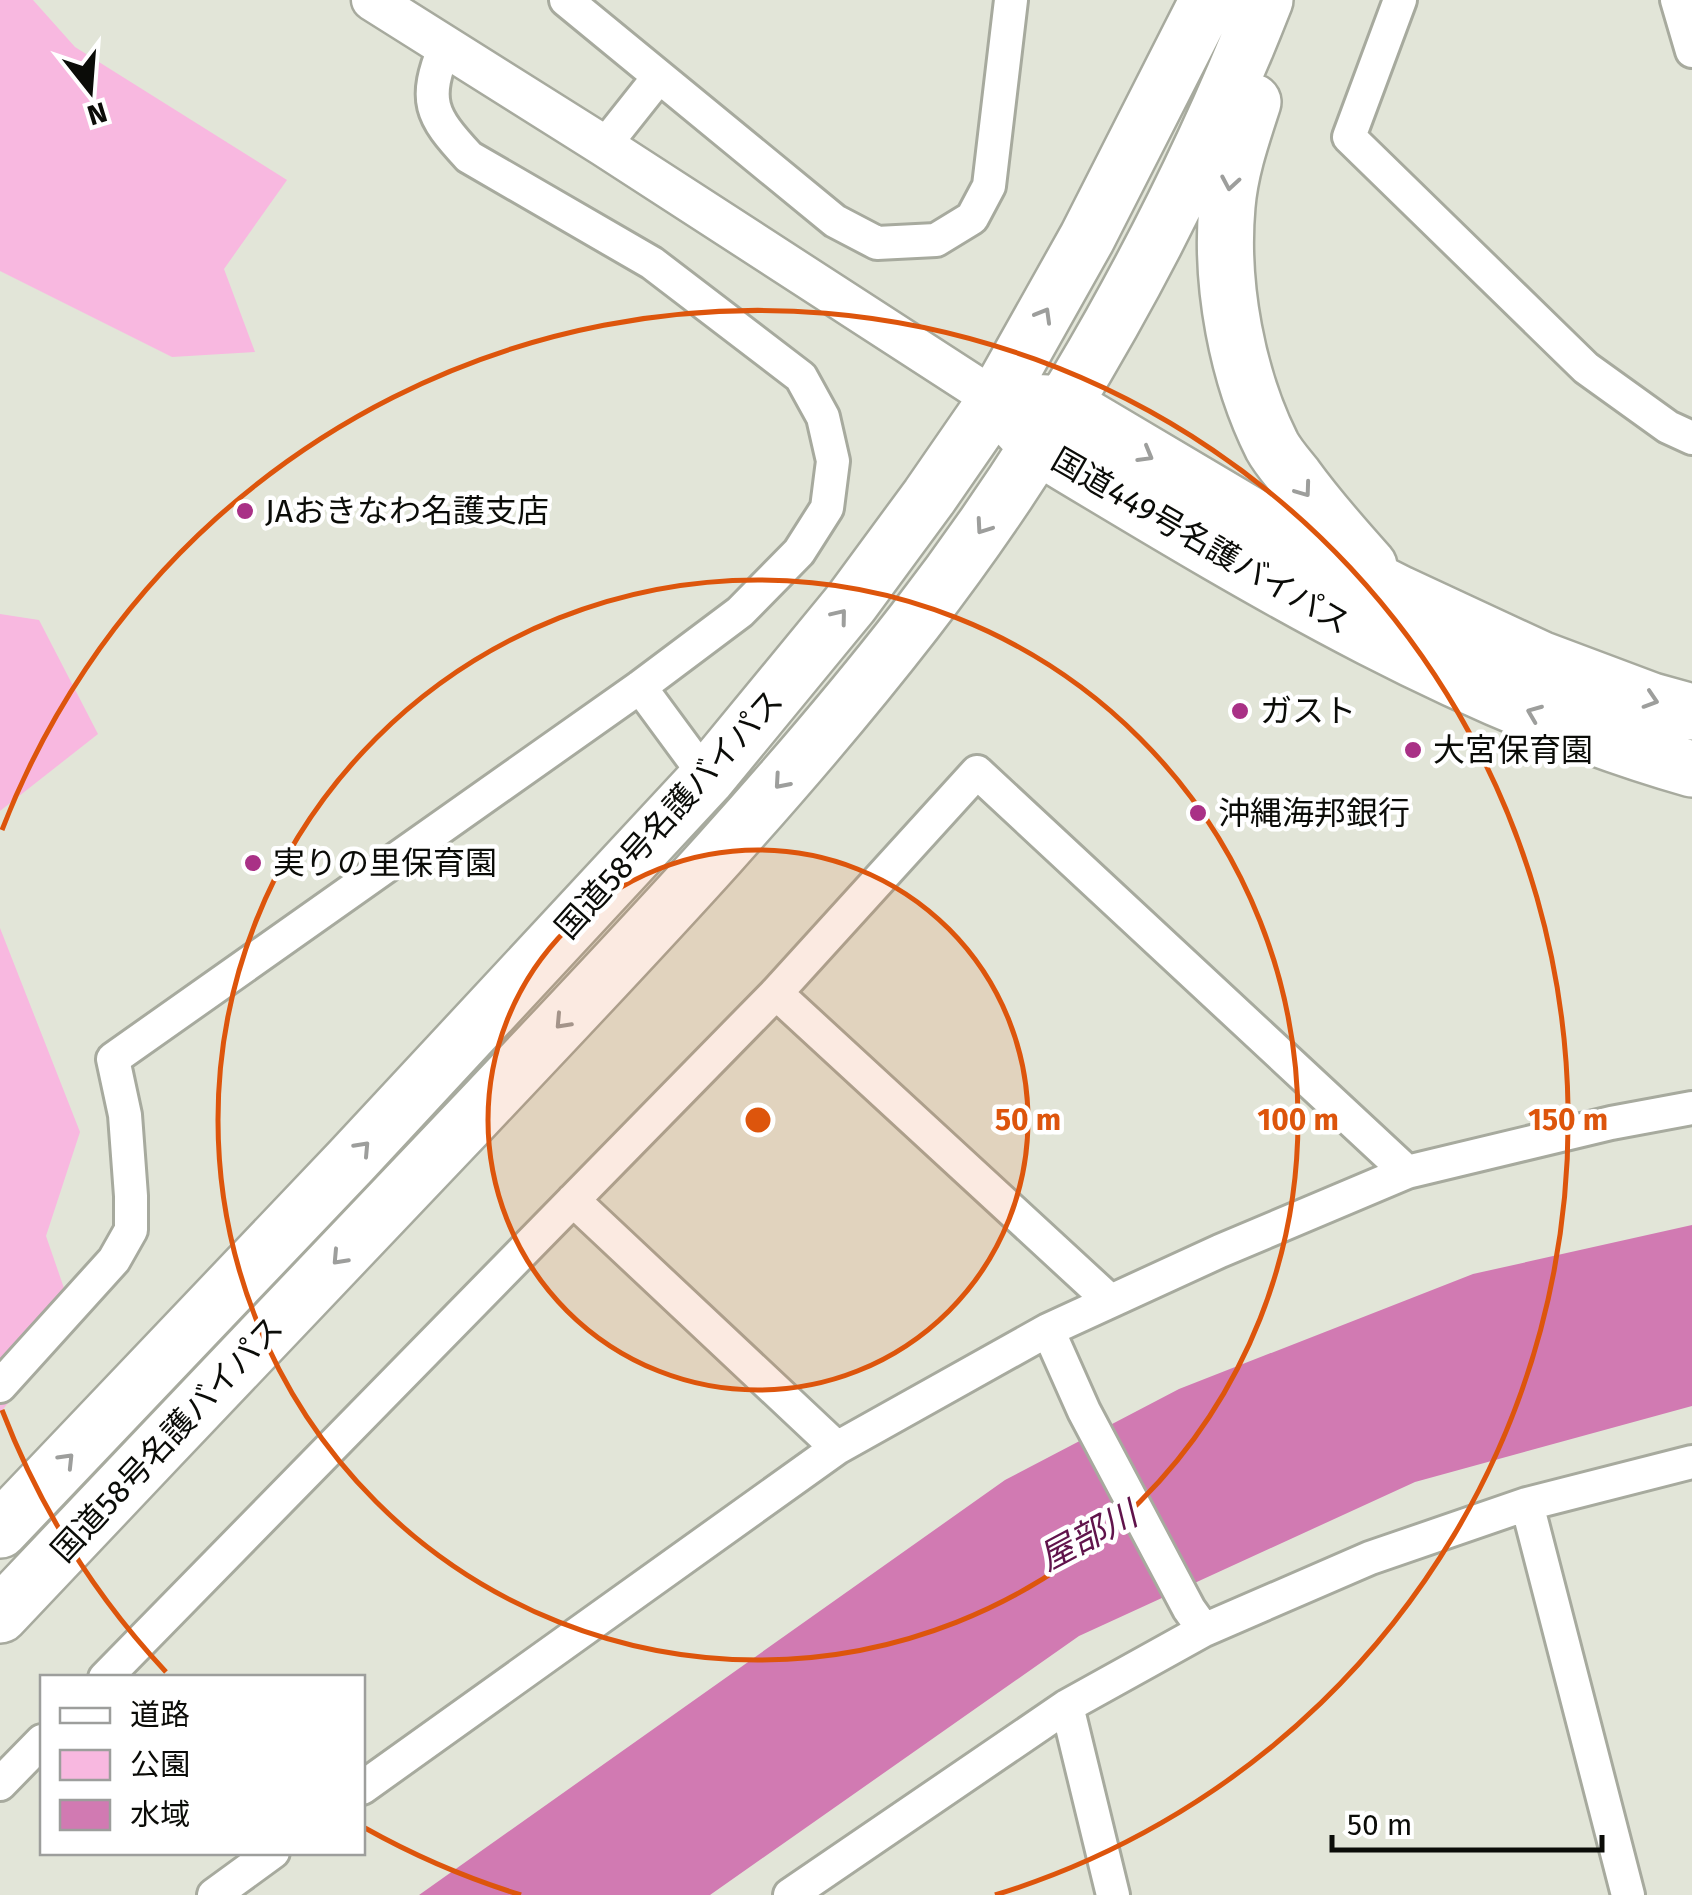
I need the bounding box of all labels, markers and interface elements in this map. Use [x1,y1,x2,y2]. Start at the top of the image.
north arrow [40,40,140,140]
text: N [83,95,111,132]
one-way arrow [1220,175,1241,191]
one-way arrow [1032,308,1052,326]
street label: 国道449号名護バイパス [1045,440,1357,642]
one-way arrow [1135,443,1153,462]
one-way arrow [1292,479,1310,498]
place label: JAおきなわ名護支店 [265,492,549,530]
marker: JAおきなわ名護支店 [234,500,256,522]
one-way arrow [977,516,995,534]
one-way arrow [828,610,846,628]
street label: 国道58号名護バイパス [547,682,791,946]
one-way arrow [1642,688,1659,708]
place label: ガスト [1260,692,1356,730]
marker: ガスト [1229,700,1251,722]
one-way arrow [1526,705,1544,725]
place label: 大宮保育園 [1433,731,1593,769]
marker: 大宮保育園 [1402,739,1424,761]
one-way arrow [775,770,793,789]
place label: 沖縄海邦銀行 [1218,794,1410,832]
marker: 沖縄海邦銀行 [1187,802,1209,824]
place label: 実りの里保育園 [273,844,497,882]
marker: 実りの里保育園 [242,852,264,874]
one-way arrow [556,1010,574,1029]
centre of rings [740,1102,776,1138]
text: 50 m [995,1102,1061,1138]
text: 100 m [1257,1102,1339,1138]
text: 150 m [1528,1102,1608,1138]
one-way arrow [352,1141,370,1160]
one-way arrow [333,1246,351,1265]
street label: 国道58号名護バイパス [44,1309,290,1569]
one-way arrow [55,1453,73,1471]
water label: 屋部川 [1032,1491,1148,1579]
legend [40,1675,365,1855]
text: 道路 [130,1697,190,1733]
text: 公園 [130,1747,190,1783]
scale bar [1332,1790,1602,1852]
text: 水域 [130,1797,190,1833]
text: 50 m [1347,1807,1412,1843]

